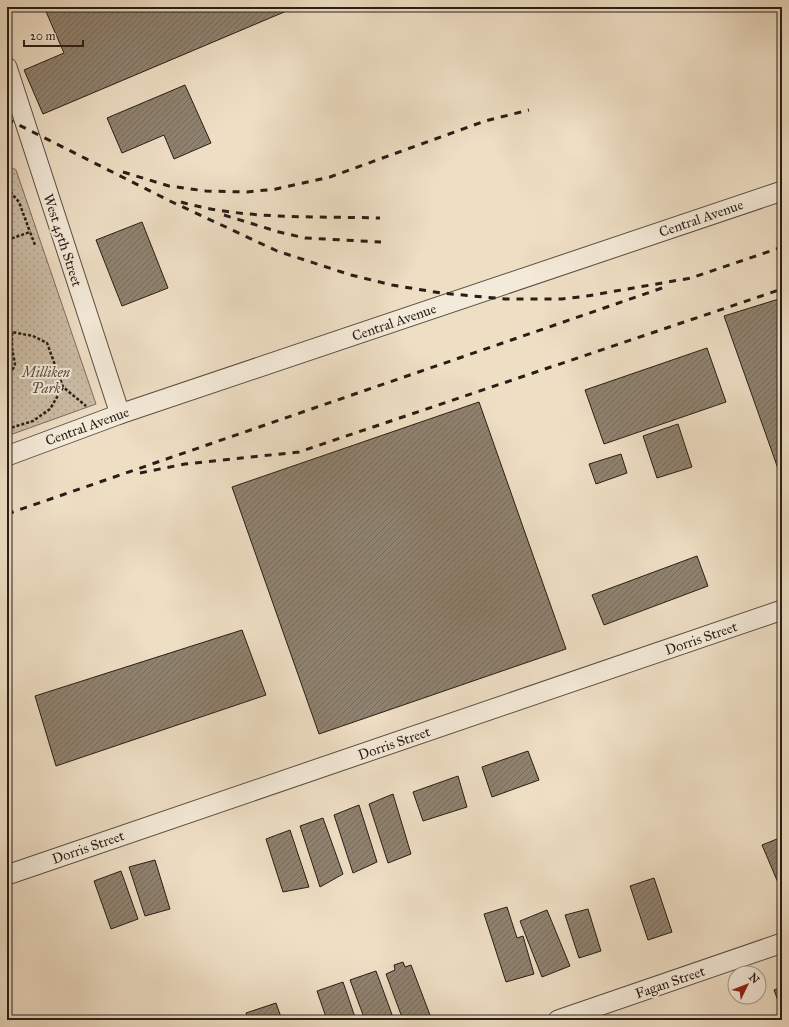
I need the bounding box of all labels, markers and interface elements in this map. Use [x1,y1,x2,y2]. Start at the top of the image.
scale bar [24,22,83,48]
text: 20 m [30,29,56,43]
street label: West 45th Street [40,192,86,289]
street label: Central Avenue [657,196,746,241]
street label: Central Avenue [350,300,439,345]
park label: Milliken Park [20,364,71,397]
street label: Central Avenue [43,403,132,449]
street label: Dorris Street [663,618,740,659]
street label: Dorris Street [356,723,433,764]
street label: Dorris Street [50,827,127,868]
street label: Fagan Street [633,963,707,1002]
north arrow [727,965,767,1005]
text: N [746,971,762,987]

